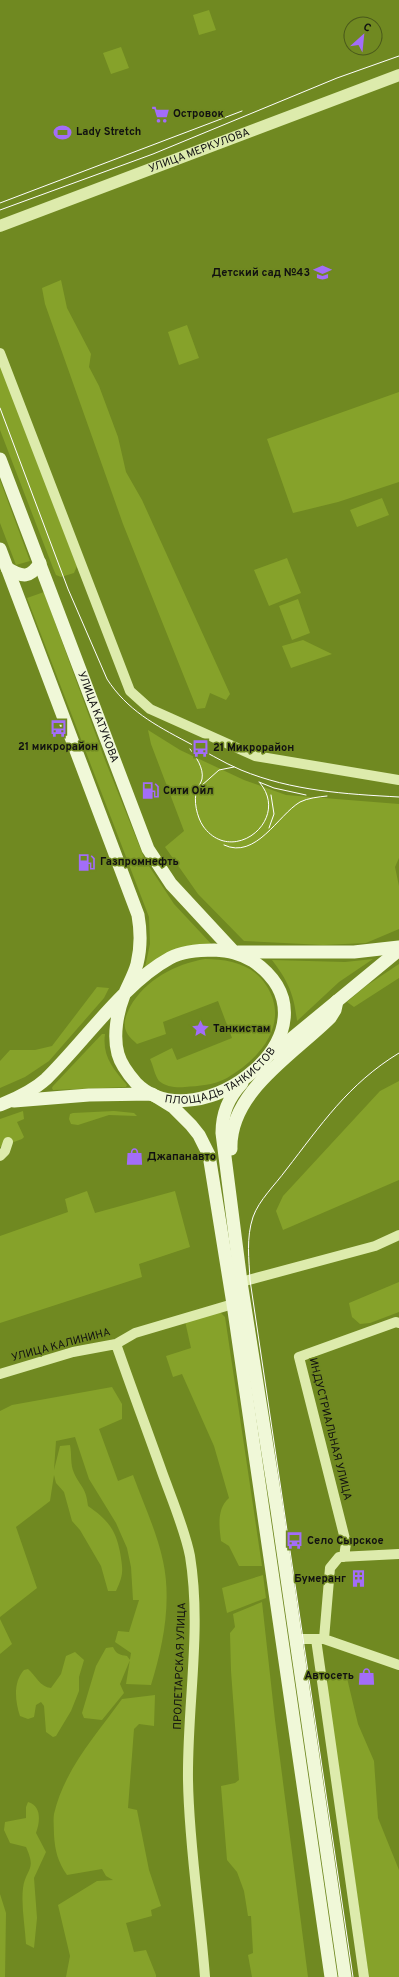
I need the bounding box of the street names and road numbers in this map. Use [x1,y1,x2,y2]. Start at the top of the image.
street label: УЛИЦА МЕРКУЛОВА [147,125,252,176]
street label: УЛИЦА КАТУКОВА [74,669,122,765]
street label: ПЛОЩАДЬ ТАНКИСТОВ [164,1045,279,1108]
street label: УЛИЦА КАЛИНИНА [10,1325,112,1365]
street label: ИНДУСТРИАЛЬНАЯ УЛИЦА [306,1356,354,1502]
street label: ПРОЛЕТАРСКАЯ УЛИЦА [171,1602,189,1730]

